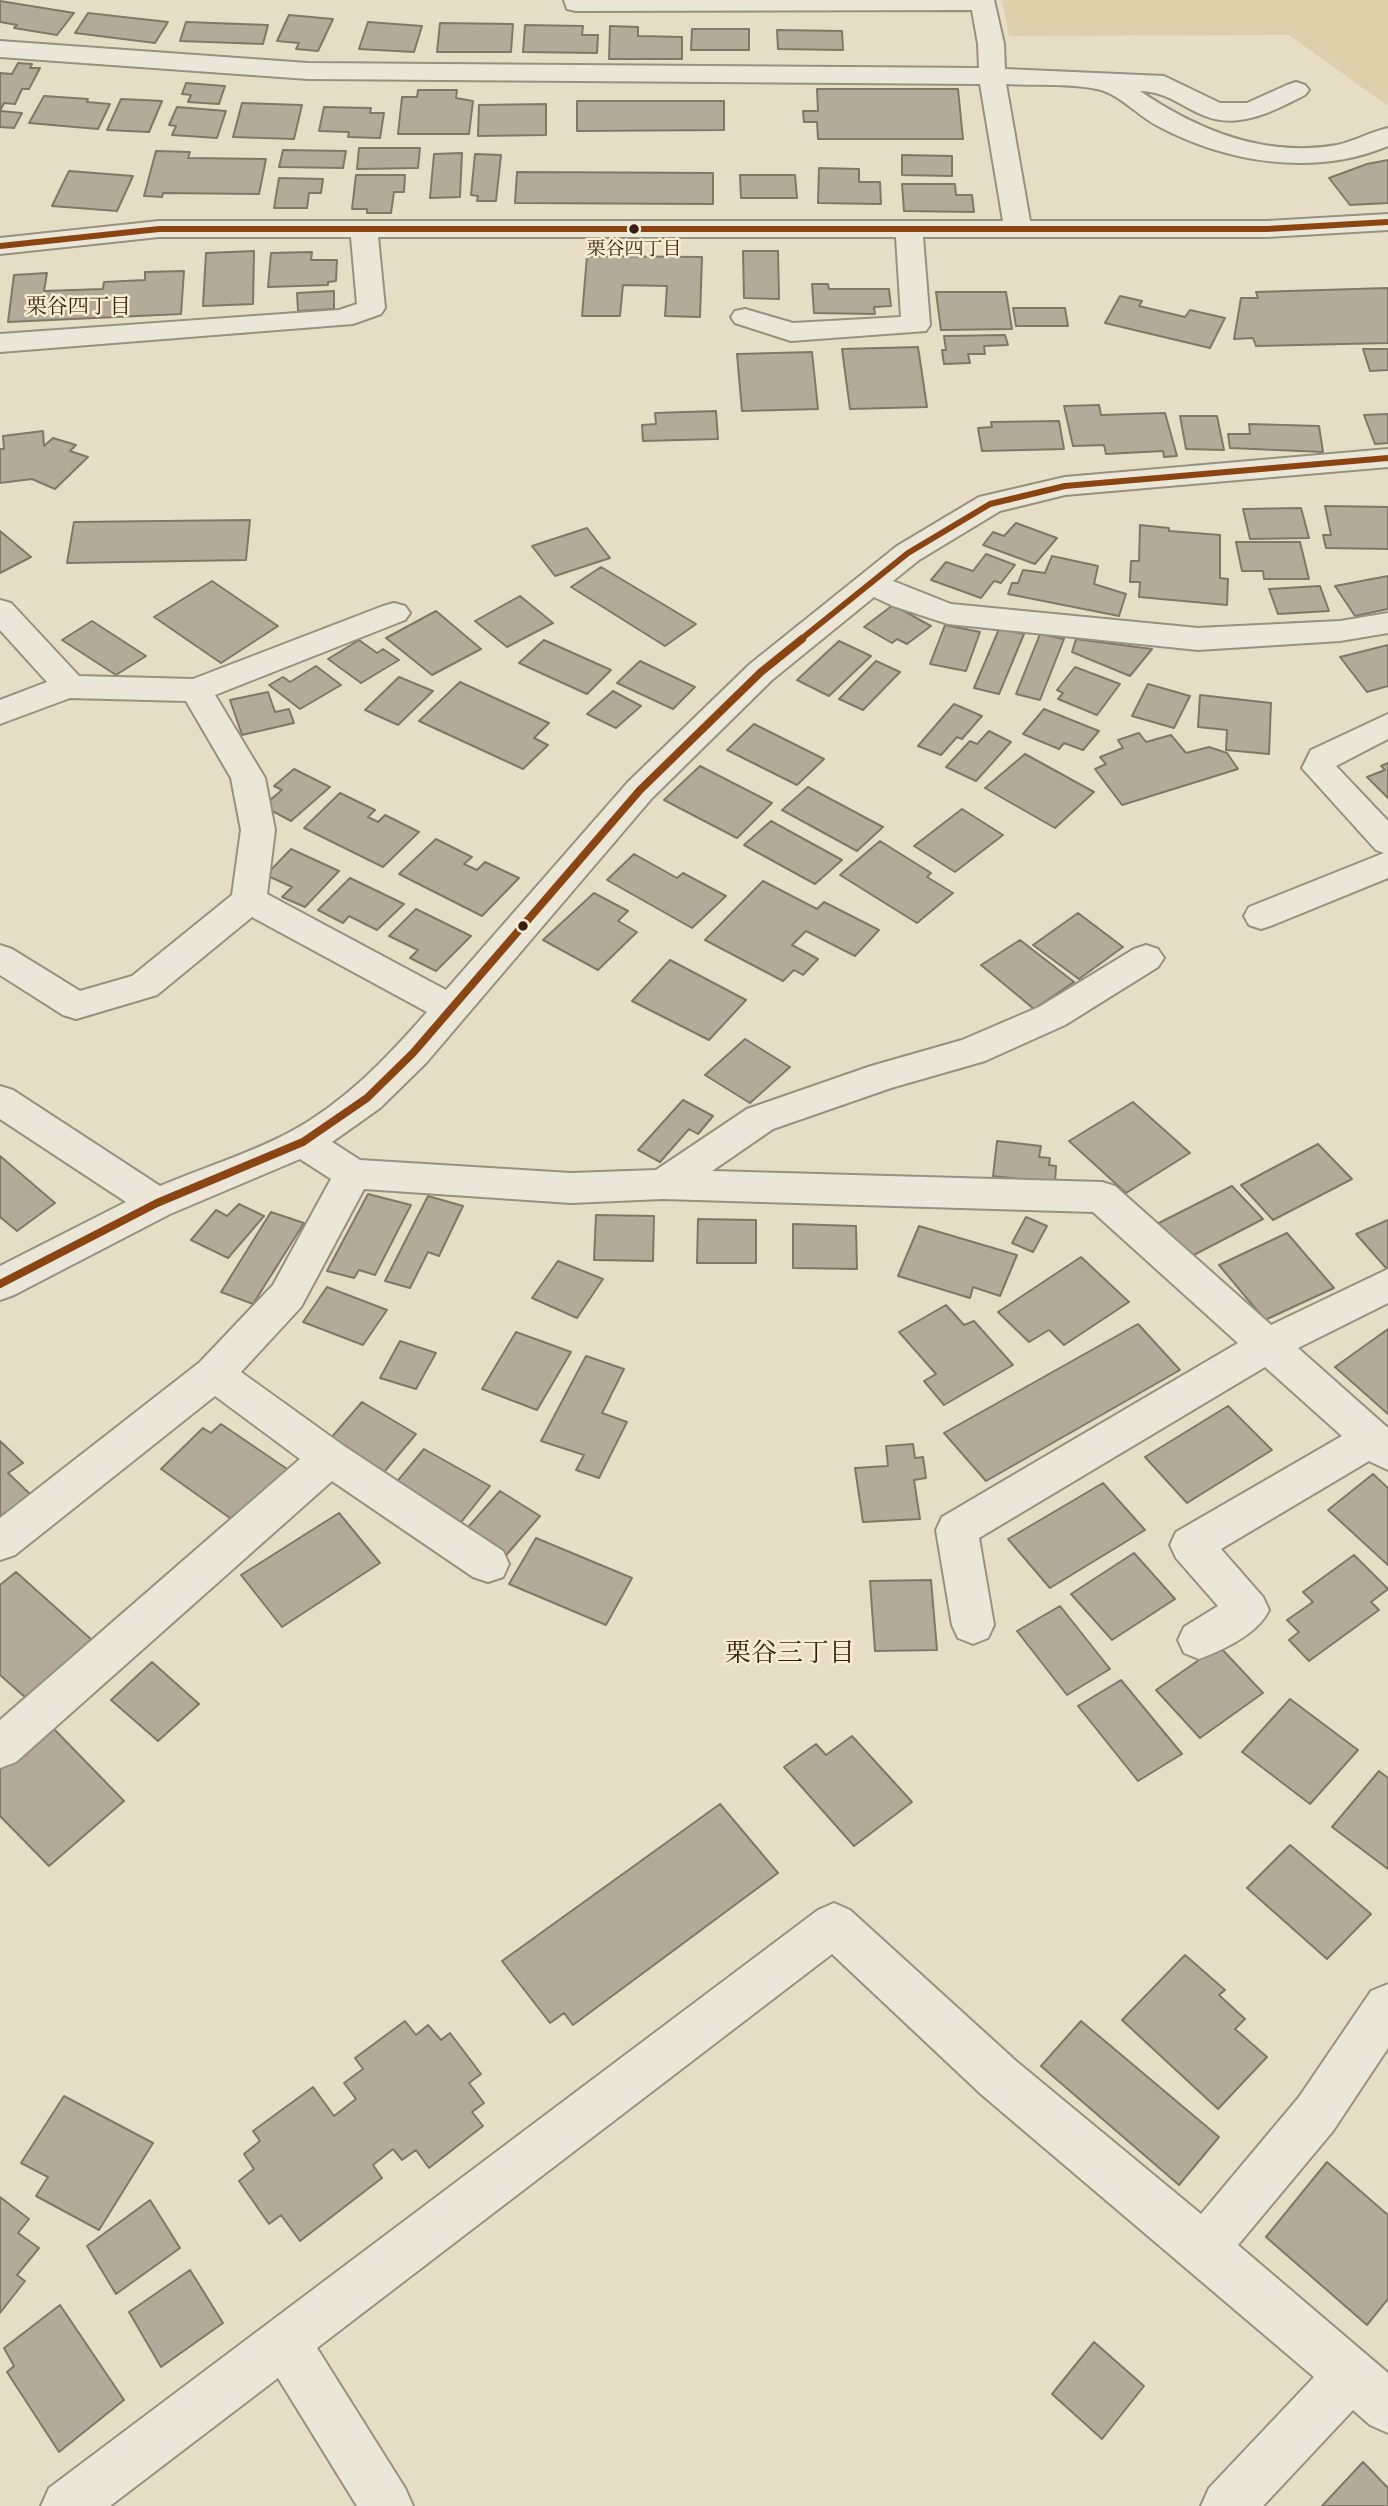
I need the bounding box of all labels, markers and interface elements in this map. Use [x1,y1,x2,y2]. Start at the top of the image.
marker: 栗谷四丁目 [627,222,641,236]
place label: 栗谷四丁目 [587,239,681,261]
district label: 栗谷四丁目 [26,294,130,320]
unlabelled marker [516,919,530,933]
district label: 栗谷三丁目 [725,1638,855,1670]

